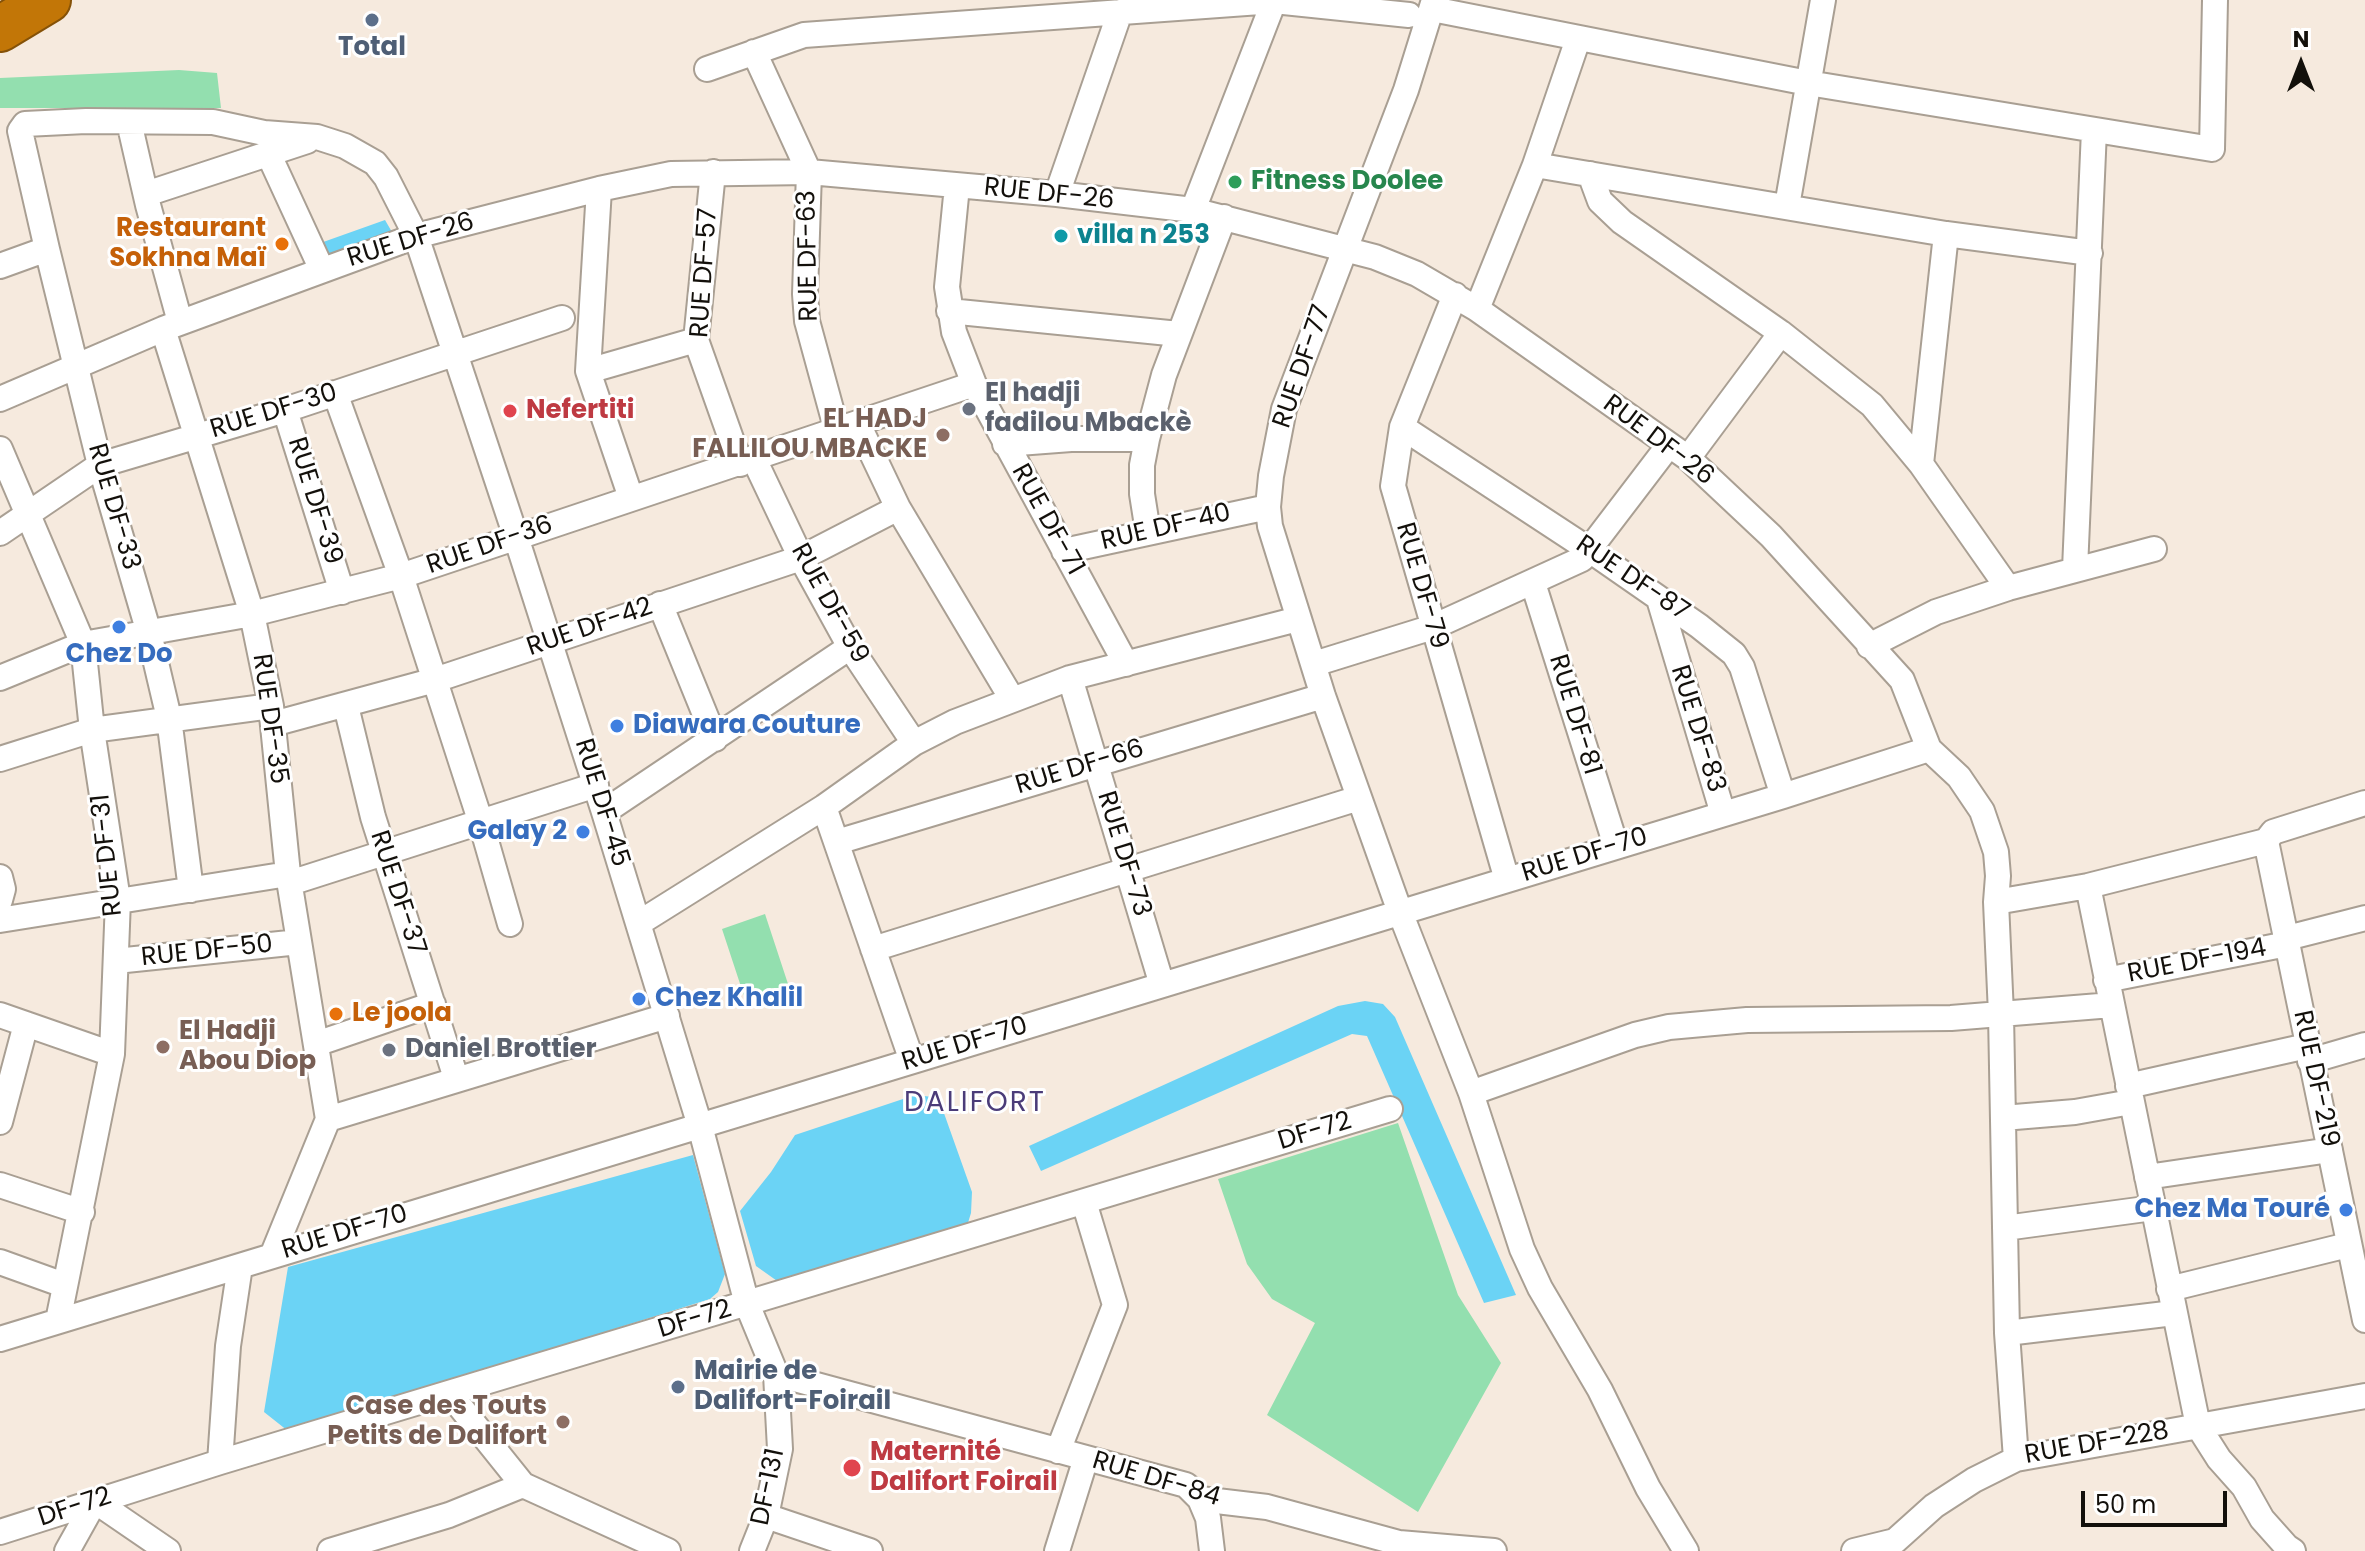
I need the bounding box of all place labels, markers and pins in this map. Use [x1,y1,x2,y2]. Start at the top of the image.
marker: Total [363,11,381,29]
place label: Total [338,32,406,64]
place label: Fitness Doolee [1251,166,1443,198]
marker: Fitness Doolee [1226,173,1244,191]
place label: Restaurant Sokhna Maï [109,213,266,274]
place label: villa n 253 [1077,220,1210,252]
marker: villa n 253 [1052,227,1070,245]
marker: Restaurant Sokhna Maï [273,235,291,253]
place label: El hadji fadilou Mbackè [985,378,1192,440]
place label: Nefertiti [526,395,635,427]
marker: El hadji fadilou Mbackè [960,400,978,418]
marker: Nefertiti [501,402,519,420]
place label: EL HADJ FALLILOU MBACKE [692,404,927,466]
marker: EL HADJ FALLILOU MBACKE [934,426,952,444]
marker: Chez Do [110,618,128,636]
place label: Chez Do [65,639,173,671]
place label: Diawara Couture [633,710,861,742]
marker: Diawara Couture [608,717,626,735]
place label: Galay 2 [467,816,567,848]
marker: Galay 2 [574,823,592,841]
place label: Chez Khalil [655,983,803,1015]
marker: Chez Khalil [630,990,648,1008]
place label: Le joola [352,998,452,1030]
marker: Le joola [327,1005,345,1023]
place label: El Hadji Abou Diop [179,1016,316,1078]
place label: Daniel Brottier [405,1034,597,1066]
marker: El Hadji Abou Diop [154,1038,172,1056]
marker: Daniel Brottier [380,1041,398,1059]
place label: Chez Ma Touré [2135,1194,2330,1226]
marker: Chez Ma Touré [2337,1201,2355,1219]
place label: Mairie de Dalifort-Foirail [694,1356,891,1418]
marker: Mairie de Dalifort-Foirail [669,1378,687,1396]
place label: Case des Touts Petits de Dalifort [327,1391,547,1452]
marker: Case des Touts Petits de Dalifort [554,1413,572,1431]
place label: Maternité Dalifort Foirail [870,1437,1058,1498]
marker: Maternité Dalifort Foirail [841,1457,863,1479]

